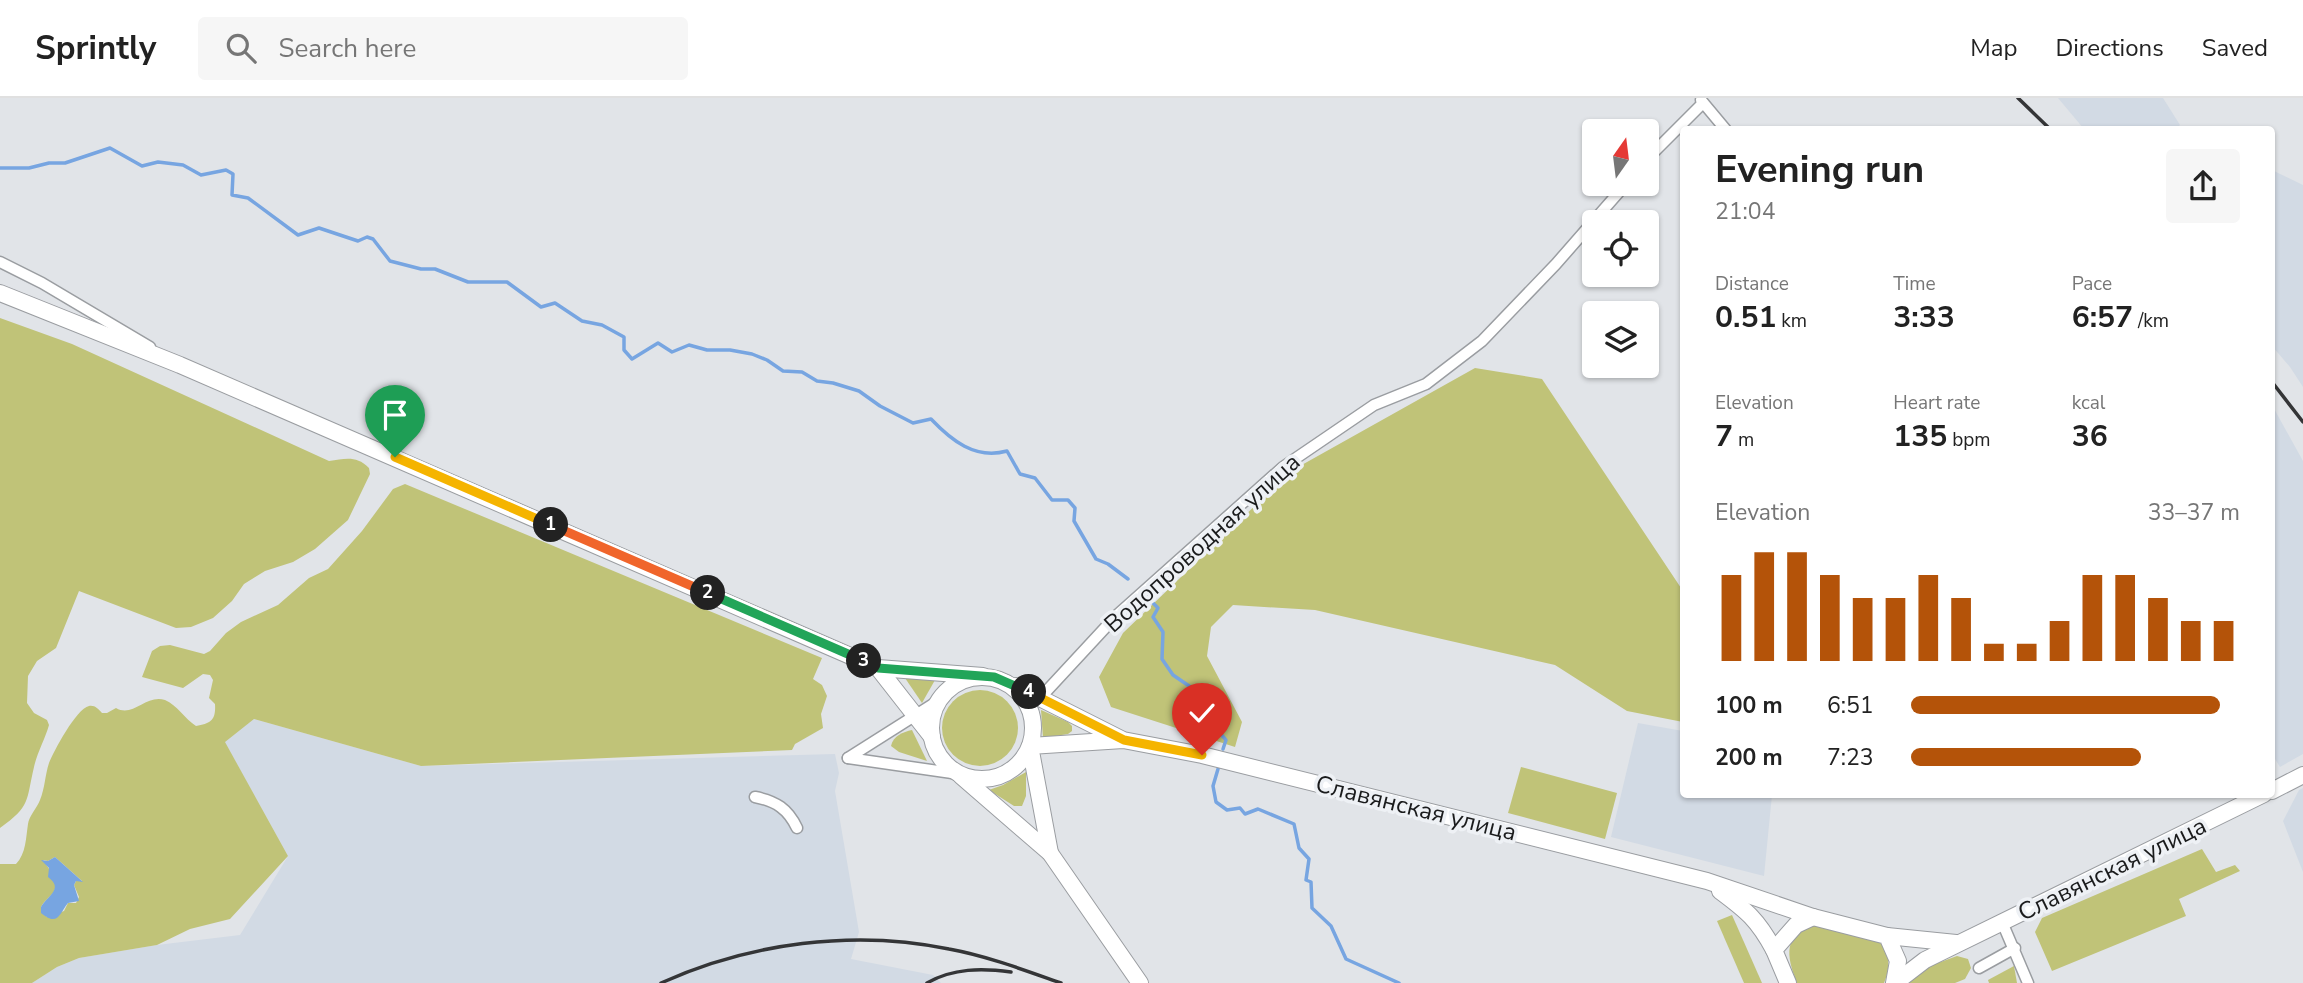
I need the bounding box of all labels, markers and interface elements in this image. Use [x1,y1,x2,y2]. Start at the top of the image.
search box [198,17,688,80]
text: Sprintly [35,26,156,71]
icon: search [222,29,260,67]
text: Search here [278,31,416,66]
text: Map [1970,32,2017,64]
text: Directions [2055,32,2164,64]
text: Saved [2202,32,2268,64]
north arrow [1582,119,1659,196]
map controls [1582,119,1659,378]
text: Evening run [1715,144,1924,195]
button: share [2166,149,2240,223]
text: 21:04 [1715,196,1775,227]
button: locate [1582,210,1659,287]
text: Distance [1715,271,1789,297]
text: Time [1893,271,1936,297]
text: Pace [2072,271,2112,297]
text: 0.51 [1715,297,1776,338]
text: 3:33 [1893,297,1955,338]
text: 6:57 [2072,297,2133,338]
button: layers [1582,301,1659,378]
text: km [1776,308,1807,334]
text: /km [2133,308,2169,334]
pin [365,385,425,457]
text: Elevation [1715,390,1794,416]
text: Heart rate [1893,390,1980,416]
text: kcal [2072,390,2105,416]
icon: arrive [376,396,414,434]
text: 7 [1715,416,1733,457]
text: 135 [1893,416,1947,457]
text: 36 [2072,416,2108,457]
text: m [1733,427,1754,453]
text: bpm [1947,427,1991,453]
street label: Водопроводная улица [1097,446,1307,640]
text: Elevation [1715,497,1810,528]
text: 33–37 m [2148,497,2240,528]
pin: 1 [534,508,568,542]
text: 1 [545,511,556,537]
pin: 2 [690,575,726,610]
text: 2 [702,579,713,605]
pin: 3 [846,644,882,678]
text: 3 [858,647,869,673]
pin: 4 [1012,674,1046,710]
text: 4 [1023,678,1034,704]
pin [1172,683,1232,755]
text: 100 m [1715,690,1783,721]
text: 6:51 [1827,690,1874,721]
icon: check [1183,694,1221,732]
text: 200 m [1715,742,1783,773]
text: 7:23 [1827,742,1874,773]
street label: Славянская улица [1312,768,1520,848]
street label: Славянская улица [2012,809,2212,929]

